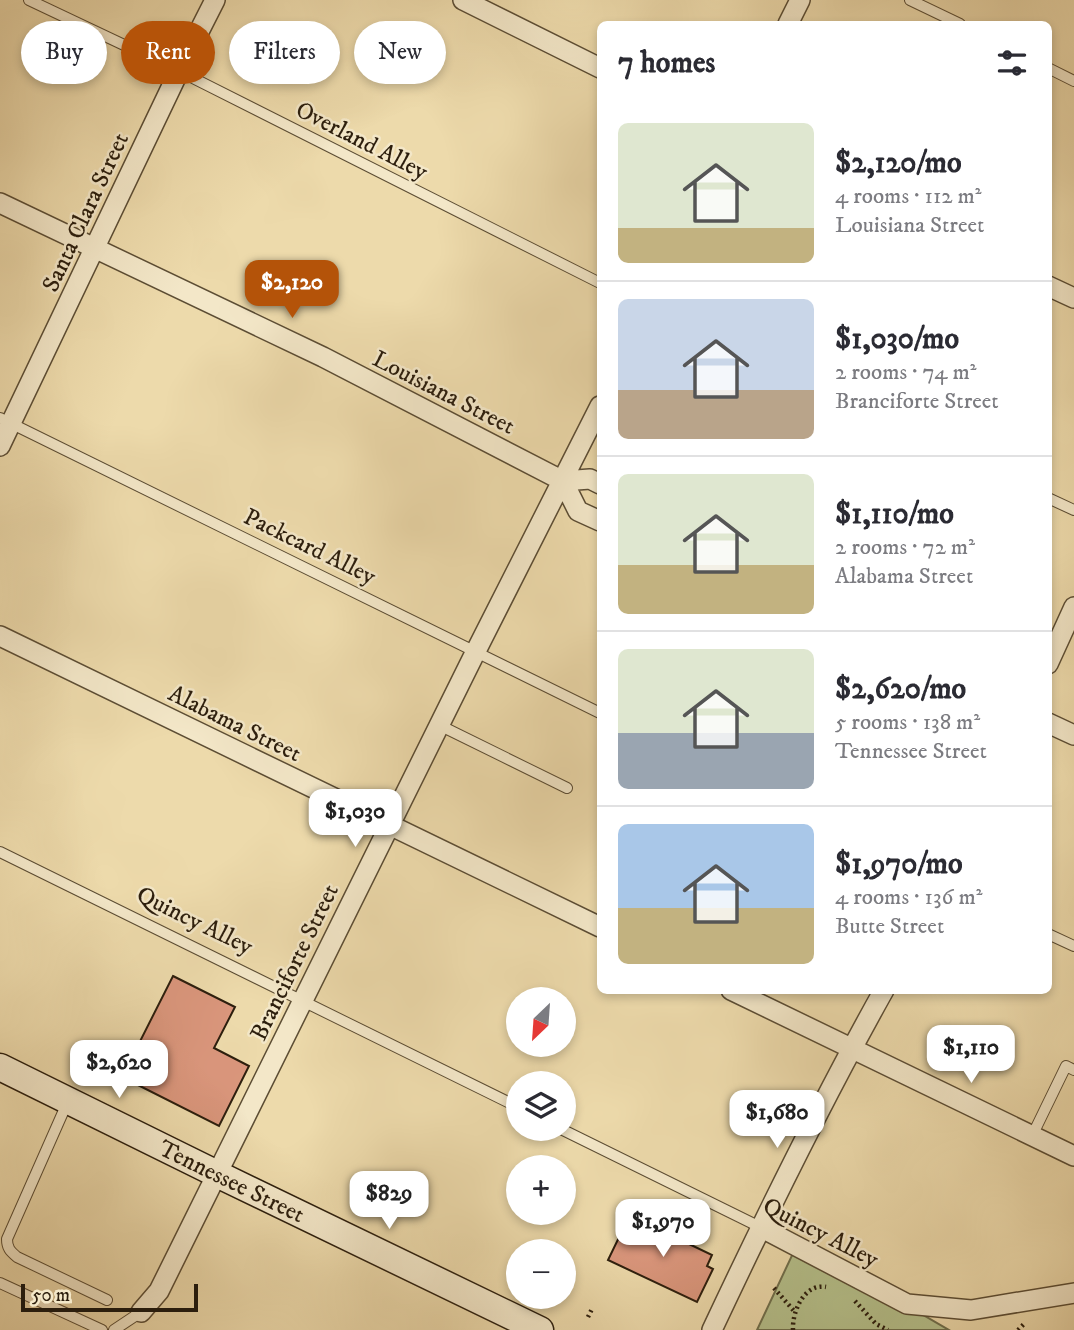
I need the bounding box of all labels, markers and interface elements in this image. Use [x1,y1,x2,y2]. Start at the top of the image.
chip: Buy [21,21,107,84]
chip: Rent [121,21,215,84]
chip: Filters [229,21,340,84]
chip: New [354,21,446,84]
icon: filters [993,44,1031,82]
text: 7 homes [618,45,715,82]
street label: Overland Alley [291,95,433,187]
street label: Santa Clara Street [36,128,136,297]
text: $2,120/mo [835,145,962,182]
icon: home [674,151,758,235]
text: 4 rooms · 112 m² [835,182,982,211]
text: Louisiana Street [835,211,984,240]
pin: $2,120 [235,260,349,320]
text: $2,120 [261,268,323,297]
text: $1,030/mo [835,321,959,358]
icon: home [674,327,758,411]
street label: Louisiana Street [367,344,520,442]
text: 2 rooms · 74 m² [835,358,976,387]
text: Branciforte Street [835,387,999,416]
text: $1,110/mo [835,496,954,533]
street label: Packcard Alley [238,502,381,592]
icon: home [674,502,758,586]
text: 2 rooms · 72 m² [835,533,975,562]
text: Alabama Street [835,562,973,591]
text: $2,620/mo [835,671,966,708]
icon: home [674,677,758,761]
street label: Alabama Street [163,679,306,769]
text: 5 rooms · 138 m² [835,708,980,737]
text: Tennessee Street [835,737,987,766]
pin: $1,030 [298,790,412,849]
text: $1,030 [325,797,385,826]
text: $1,970/mo [835,846,963,883]
icon: home [674,852,758,936]
street label: Branciforte Street [244,879,346,1046]
street label: Quincy Alley [131,880,258,962]
text: 4 rooms · 136 m² [835,883,982,912]
text: Butte Street [835,912,944,941]
north arrow [506,987,576,1057]
map controls [506,987,576,1309]
pin: $1,110 [914,1026,1028,1085]
text: $1,110 [943,1033,999,1062]
pin: $2,620 [62,1040,176,1100]
text: $2,620 [86,1048,152,1077]
button: layers [506,1071,576,1141]
pin: $1,680 [720,1090,834,1150]
text: $1,680 [745,1098,809,1127]
street label: Tennessee Street [154,1134,310,1230]
button: + [506,1155,576,1225]
pin: $829 [348,1172,430,1231]
text: $829 [366,1179,412,1208]
street label: Quincy Alley [758,1191,884,1275]
pin: $1,970 [606,1200,720,1259]
text: $1,970 [631,1207,695,1236]
button: − [506,1239,576,1309]
scale bar [21,1281,198,1313]
text: 50 m [32,1284,70,1307]

